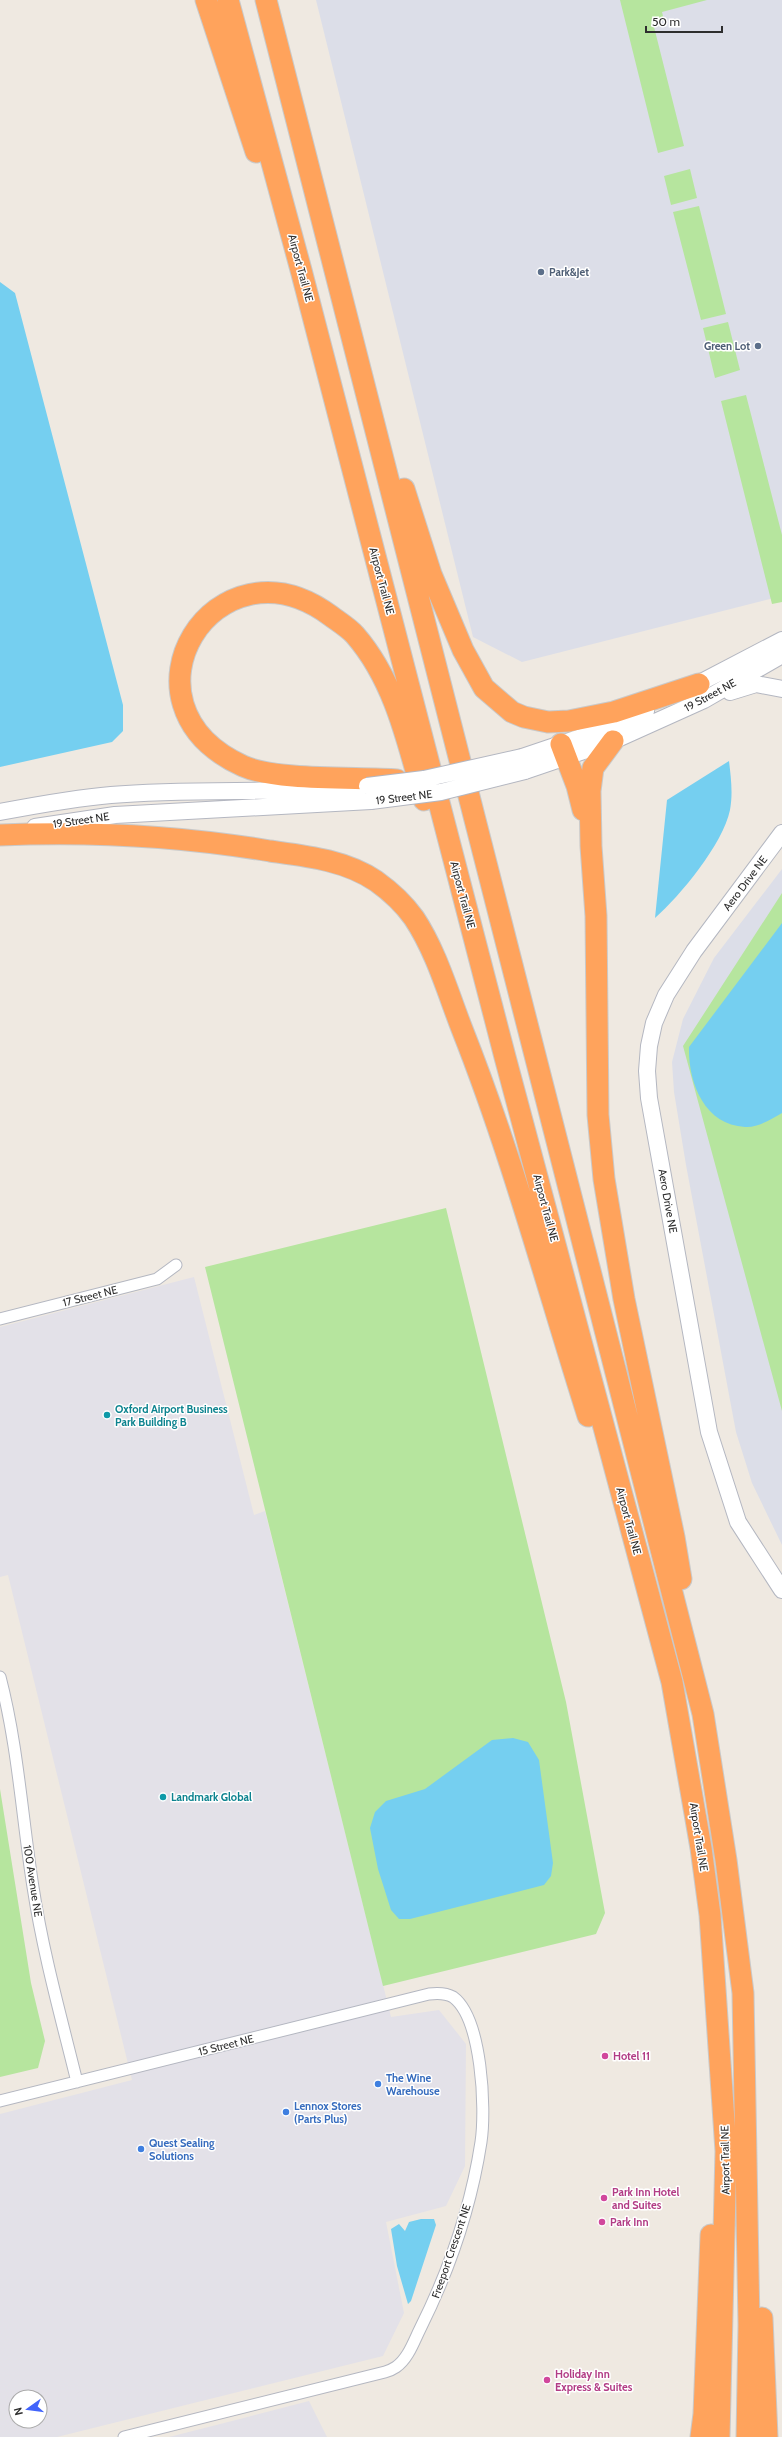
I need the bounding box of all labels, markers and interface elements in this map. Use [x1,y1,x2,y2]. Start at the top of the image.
scale bar [646,8,722,34]
text: 50 m [652,14,680,29]
street label: Airport Trail NE [285,233,317,303]
place label: Park&Jet [549,265,589,279]
marker: Park&Jet [536,267,546,277]
place label: Green Lot [704,339,750,353]
marker: Green Lot [753,341,763,351]
street label: Airport Trail NE [366,546,398,616]
street label: 19 Street NE [682,675,738,715]
street label: 19 Street NE [375,787,433,807]
street label: 19 Street NE [52,809,110,831]
street label: Aero Drive NE [720,853,770,913]
street label: Airport Trail NE [447,860,479,930]
street label: Aero Drive NE [655,1168,681,1234]
street label: Airport Trail NE [530,1173,562,1243]
street label: 17 Street NE [61,1282,119,1310]
place label: Oxford Airport Business Park Building B [115,1402,228,1429]
marker: Oxford Airport Business Park Building B [102,1410,112,1420]
street label: Airport Trail NE [613,1486,645,1556]
place label: Landmark Global [171,1790,252,1804]
marker: Landmark Global [158,1792,168,1802]
street label: Airport Trail NE [687,1802,711,1872]
street label: 100 Avenue NE [20,1844,46,1918]
street label: 15 Street NE [197,2031,255,2059]
place label: Hotel 11 [613,2049,650,2063]
marker: Hotel 11 [600,2051,610,2061]
place label: The Wine Warehouse [386,2071,440,2098]
marker: The Wine Warehouse [373,2079,383,2089]
place label: Lennox Stores (Parts Plus) [294,2099,362,2126]
marker: Lennox Stores (Parts Plus) [281,2107,291,2117]
street label: Airport Trail NE [717,2125,733,2195]
place label: Quest Sealing Solutions [149,2136,215,2163]
marker: Quest Sealing Solutions [136,2144,146,2154]
place label: Park Inn Hotel and Suites [612,2185,679,2212]
marker: Park Inn Hotel and Suites [599,2193,609,2203]
street label: Freeport Crescent NE [428,2202,474,2300]
place label: Park Inn [610,2215,648,2229]
marker: Park Inn [597,2217,607,2227]
place label: Holiday Inn Express & Suites [555,2367,633,2394]
marker: Holiday Inn Express & Suites [542,2375,552,2385]
north arrow [8,2389,48,2429]
text: N [11,2406,26,2417]

